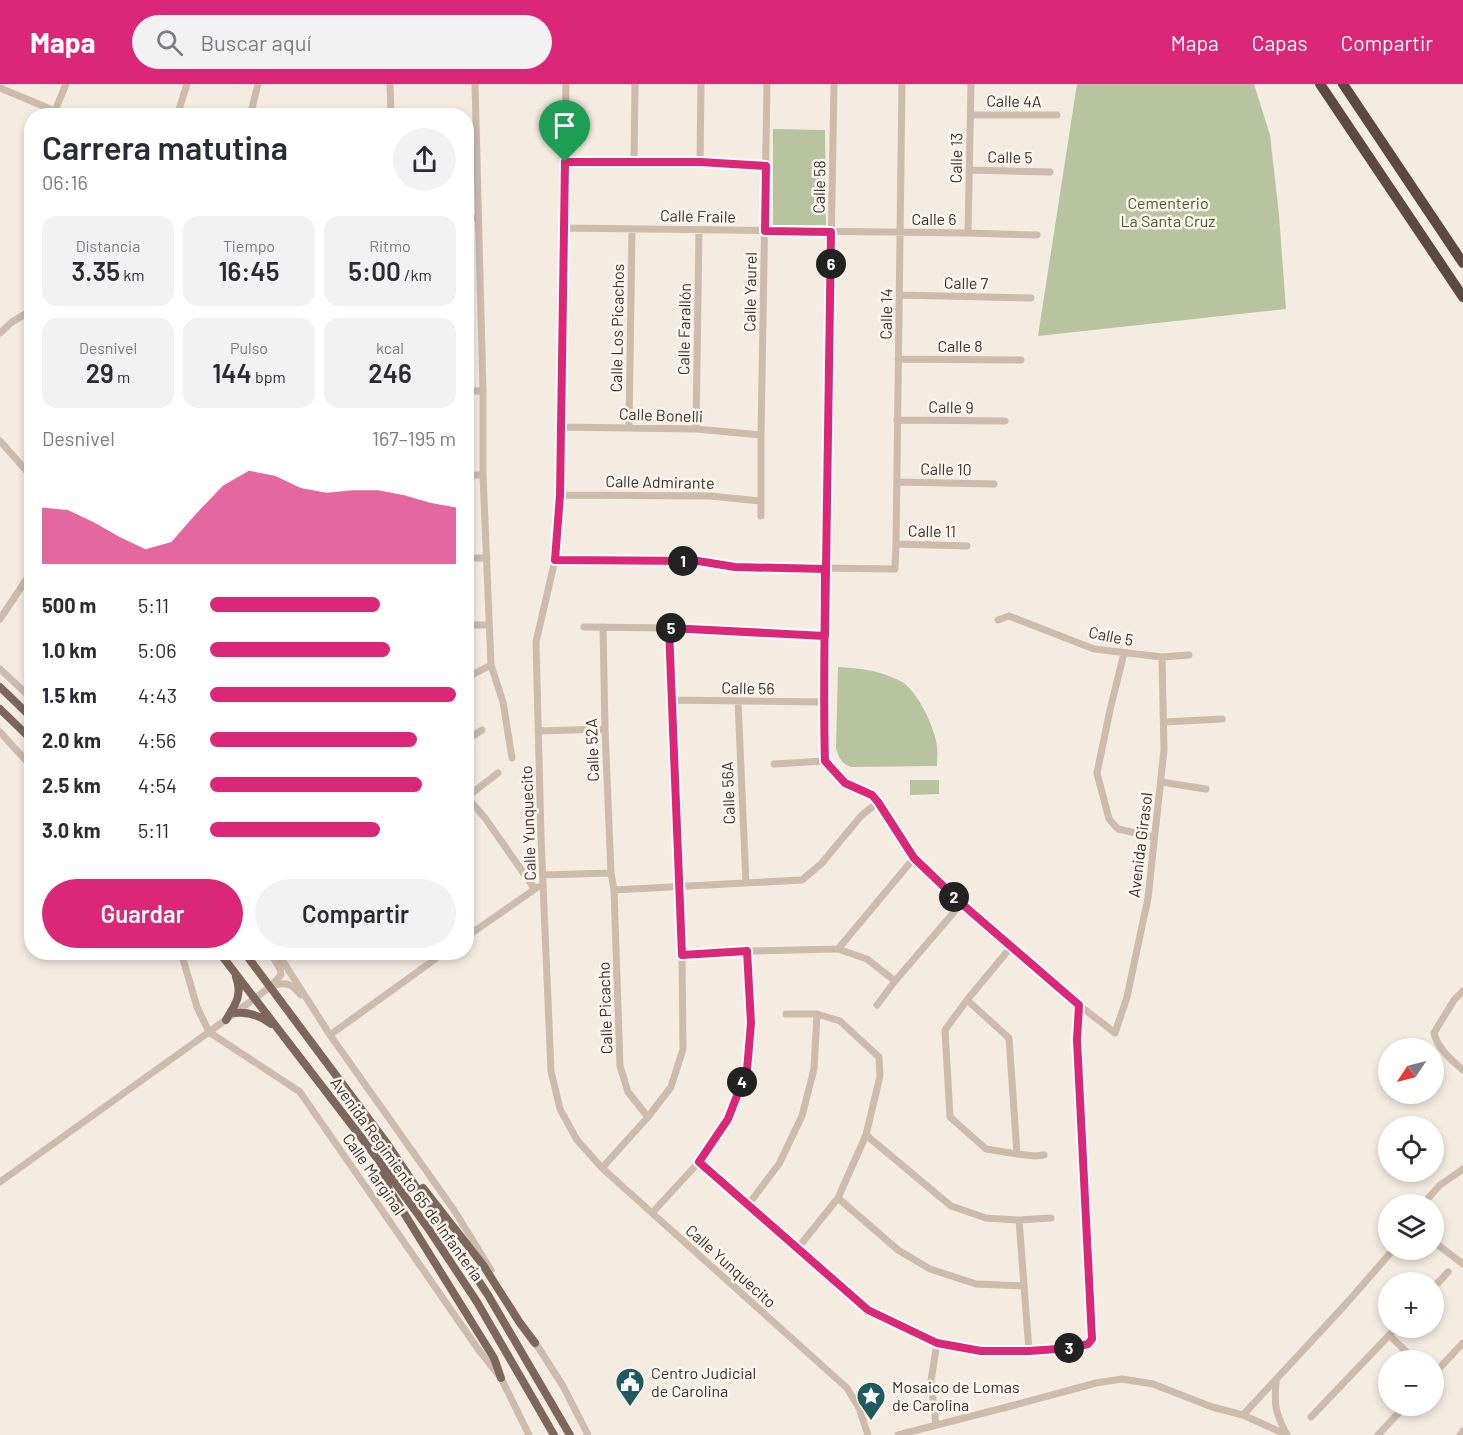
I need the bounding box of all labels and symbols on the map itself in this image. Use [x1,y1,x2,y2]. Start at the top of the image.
street label: Calle 4A [986,91,1042,110]
pin [539,100,590,162]
street label: Calle 13 [946,132,965,184]
street label: Calle 5 [987,147,1033,166]
street label: Calle 58 [809,160,828,214]
park label: Cementerio La Santa Cruz [1120,193,1216,230]
street label: Calle Fraile [660,205,736,226]
street label: Calle 6 [911,209,957,228]
pin: 6 [816,249,846,279]
street label: Calle Yaurel [739,252,760,332]
street label: Calle Los Picachos [606,263,627,393]
street label: Calle 7 [944,273,989,292]
street label: Calle Farallón [673,283,694,375]
street label: Calle 14 [876,288,895,340]
street label: Calle 8 [937,336,983,355]
street label: Calle 9 [928,397,974,416]
street label: Calle Bonelli [619,404,703,425]
street label: Calle 10 [920,459,972,478]
street label: Calle Admirante [605,471,715,492]
street label: Calle 11 [908,521,956,540]
pin: 1 [668,546,698,576]
pin: 5 [656,613,686,643]
street label: Calle 5 [1087,622,1135,649]
street label: Calle 56 [721,678,775,697]
street label: Calle 52A [581,718,602,782]
street label: Calle 56A [717,761,738,825]
street label: Calle Yunquecito [516,765,539,881]
street label: Avenida Girasol [1124,791,1155,899]
pin: 2 [939,882,969,912]
street label: Calle Picacho [593,961,616,1055]
north arrow [1378,1038,1444,1104]
pin: 4 [727,1067,757,1097]
street label: Avenida Regimiento 65 de Infantería [327,1073,488,1284]
street label: Calle Marginal [339,1129,410,1218]
street label: Calle Yunquecito [682,1220,781,1311]
pin: 3 [1054,1333,1084,1363]
place label: Centro Judicial de Carolina [651,1363,756,1400]
public building icon: Centro Judicial de Carolina [614,1366,646,1408]
place label: Mosaico de Lomas de Carolina [892,1377,1020,1414]
place icon: Mosaico de Lomas de Carolina [855,1380,887,1422]

